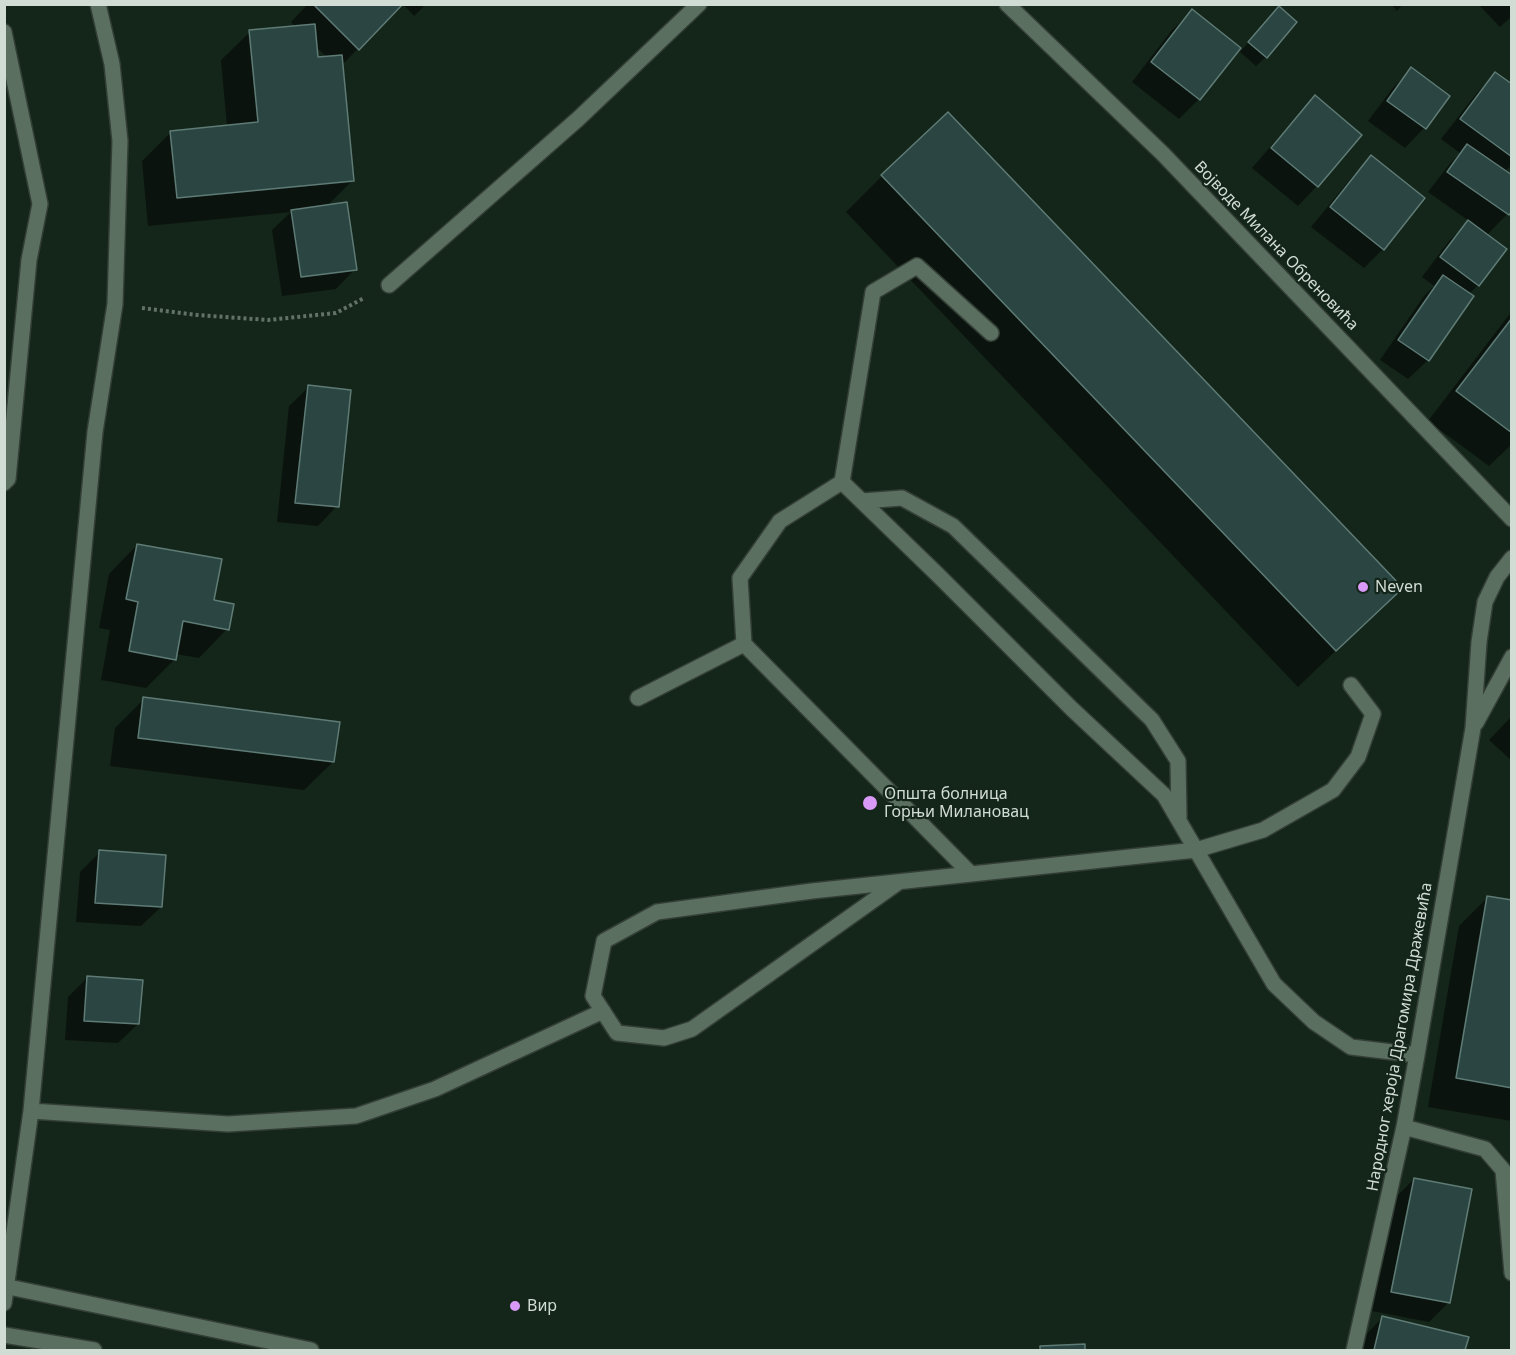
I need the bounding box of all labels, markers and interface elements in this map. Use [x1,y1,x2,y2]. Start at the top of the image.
street label: Војводе Милана Обреновића [1190,157,1362,335]
place label: Neven [1375,577,1423,597]
marker: Neven [1356,580,1370,594]
place label: Општа болница Горњи Милановац [884,784,1029,822]
marker: Општа болница Горњи Милановац [861,794,879,812]
street label: Народног хероја Драгомира Дражевића [1363,881,1437,1193]
place label: Вир [527,1296,557,1316]
marker: Вир [508,1299,522,1313]

